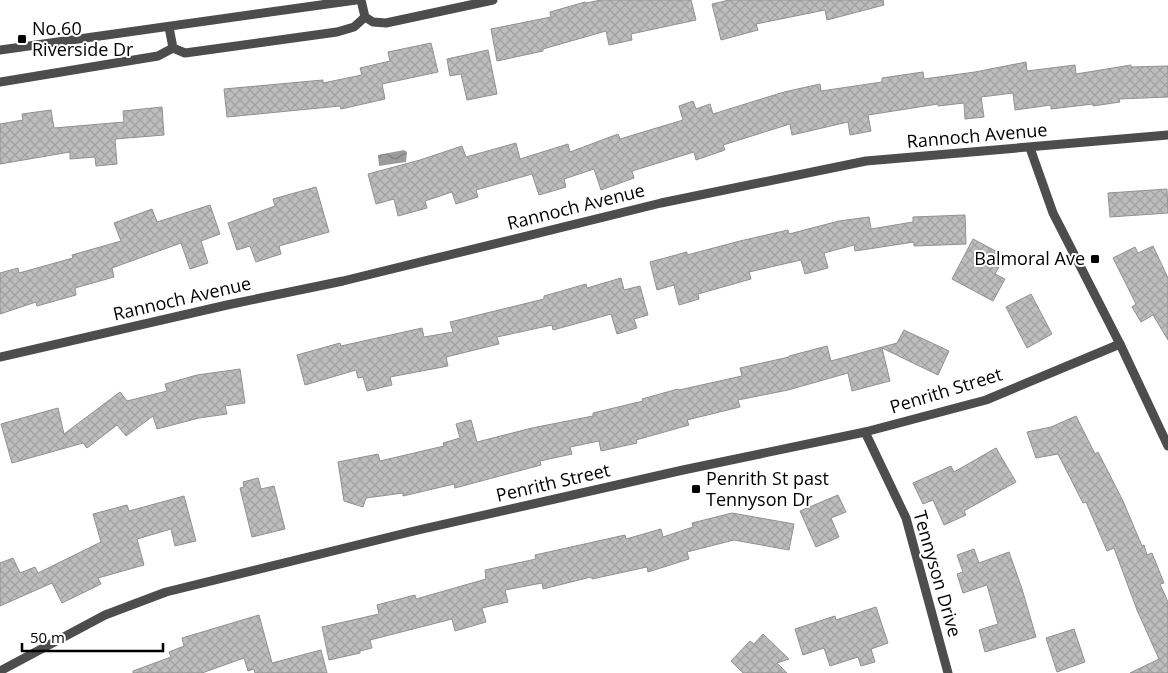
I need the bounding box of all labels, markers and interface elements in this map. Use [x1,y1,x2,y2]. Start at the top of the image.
place label: No.60 Riverside Dr [32,16,134,61]
marker: No.60 Riverside Dr [16,33,28,45]
street label: Rannoch Avenue [906,117,1048,153]
street label: Rannoch Avenue [504,177,647,235]
place label: Balmoral Ave [974,246,1085,270]
marker: Balmoral Ave [1089,253,1101,265]
street label: Rannoch Avenue [110,270,253,326]
street label: Penrith Street [887,362,1005,419]
street label: Penrith Street [493,457,612,507]
place label: Penrith St past Tennyson Dr [706,466,829,511]
marker: Penrith St past Tennyson Dr [690,483,702,495]
street label: Tennyson Drive [908,508,967,640]
scale bar [22,620,164,652]
text: 50 m [30,627,65,647]

